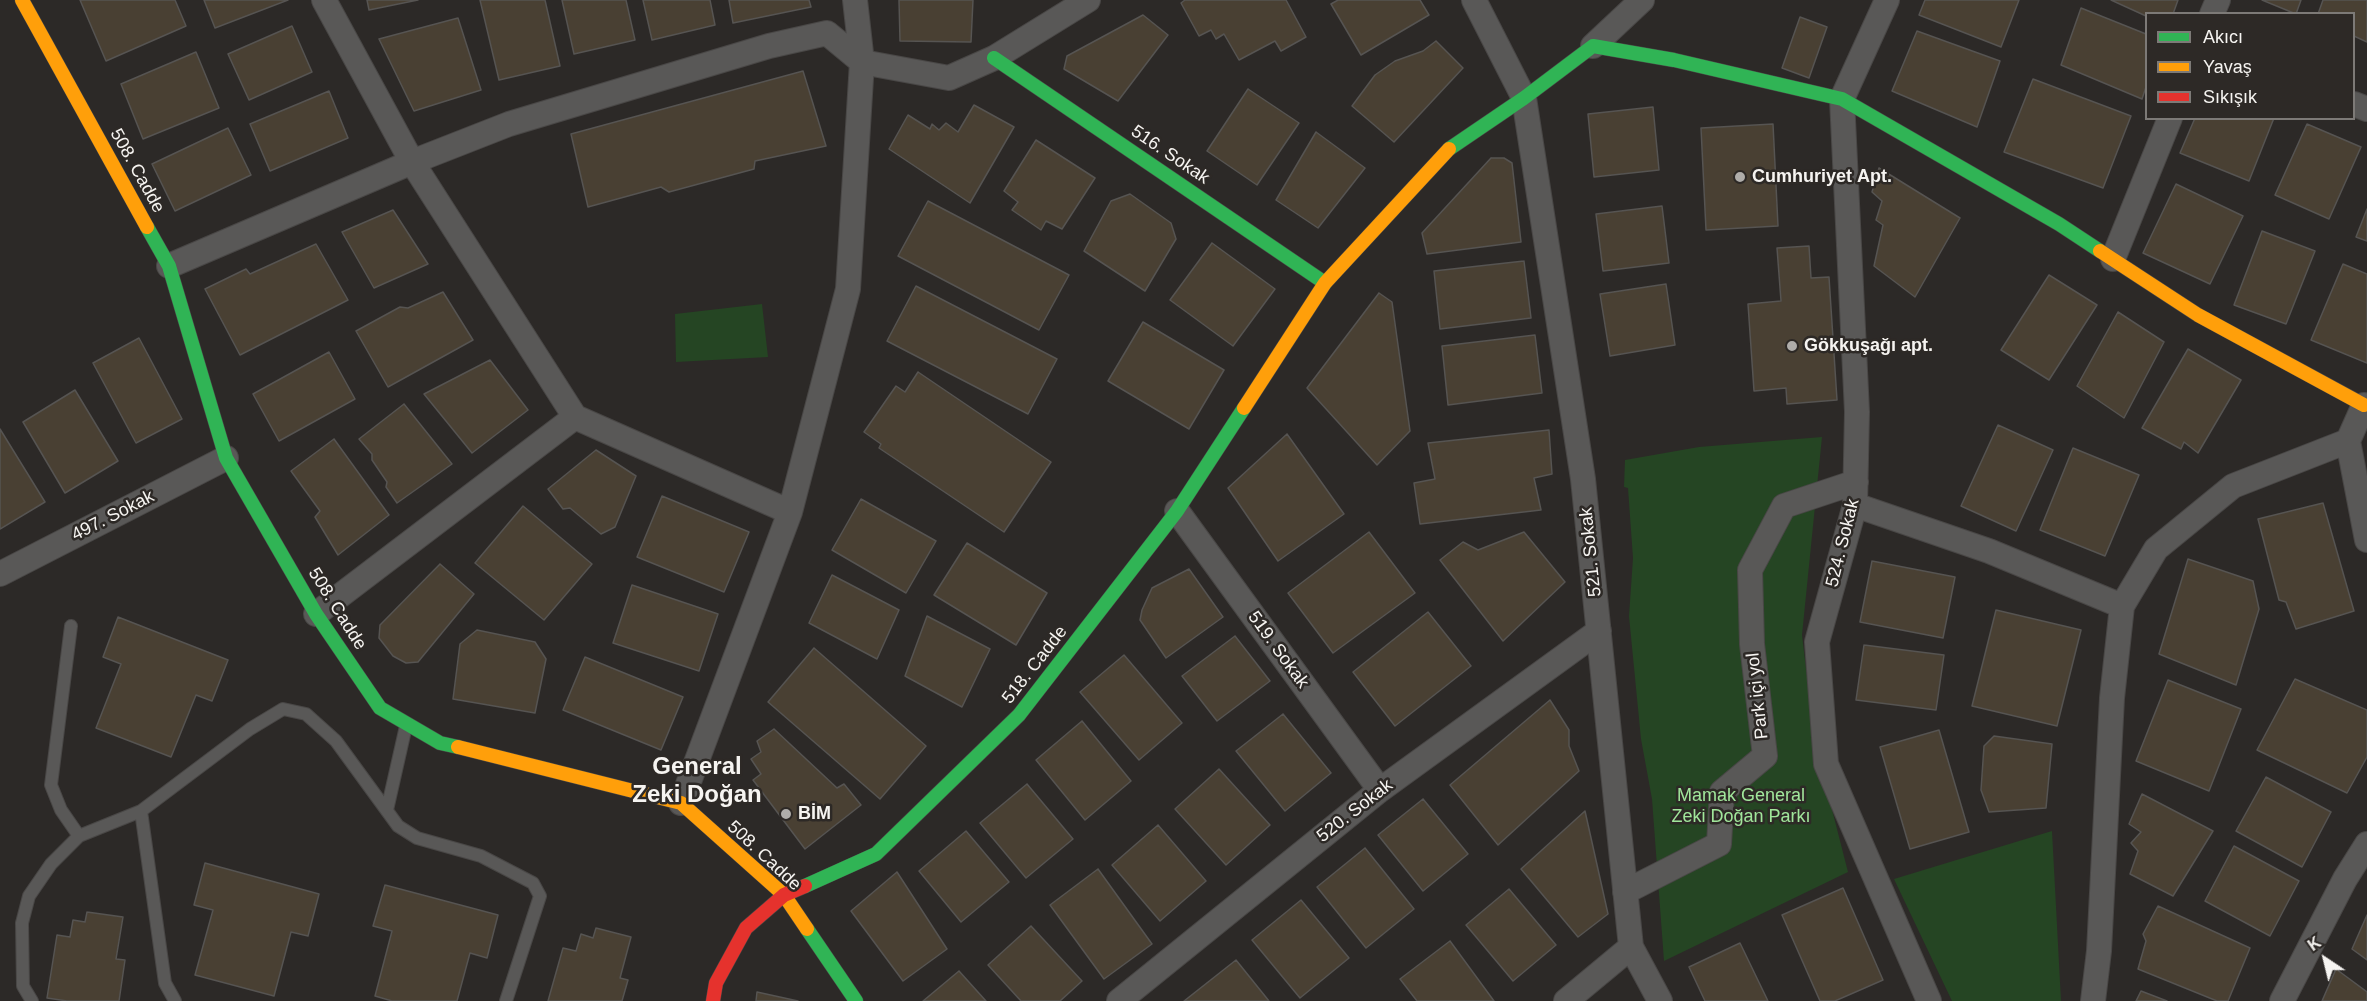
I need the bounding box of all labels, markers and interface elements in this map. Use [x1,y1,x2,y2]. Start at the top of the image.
legend [2145,12,2355,120]
text: Akıcı [2203,27,2243,47]
text: Yavaş [2203,57,2252,77]
text: Sıkışık [2203,87,2257,107]
street label: 516. Sokak [1127,121,1213,189]
street label: 508. Cadde [105,125,169,217]
place label: Cumhuriyet Apt. [1752,166,1892,188]
marker: Cumhuriyet Apt. [1733,170,1747,184]
place label: Gökkuşağı apt. [1804,335,1933,357]
marker: Gökkuşağı apt. [1785,339,1799,353]
street label: 497. Sokak [68,486,158,546]
street label: 524. Sokak [1822,497,1864,589]
street label: 521. Sokak [1576,506,1606,598]
street label: 508. Cadde [303,564,371,654]
street label: 519. Sokak [1243,607,1313,693]
street label: 518. Cadde [998,622,1072,708]
street label: Park içi yol [1743,652,1773,740]
district label: General Zeki Doğan [632,753,762,809]
street label: 520. Sokak [1313,775,1397,847]
park label: Mamak General Zeki Doğan Parkı [1671,785,1811,828]
place label: BİM [798,803,831,825]
marker: BİM [779,807,793,821]
street label: 508. Cadde [723,816,805,896]
north arrow [2295,929,2355,989]
text: K [2305,934,2324,954]

